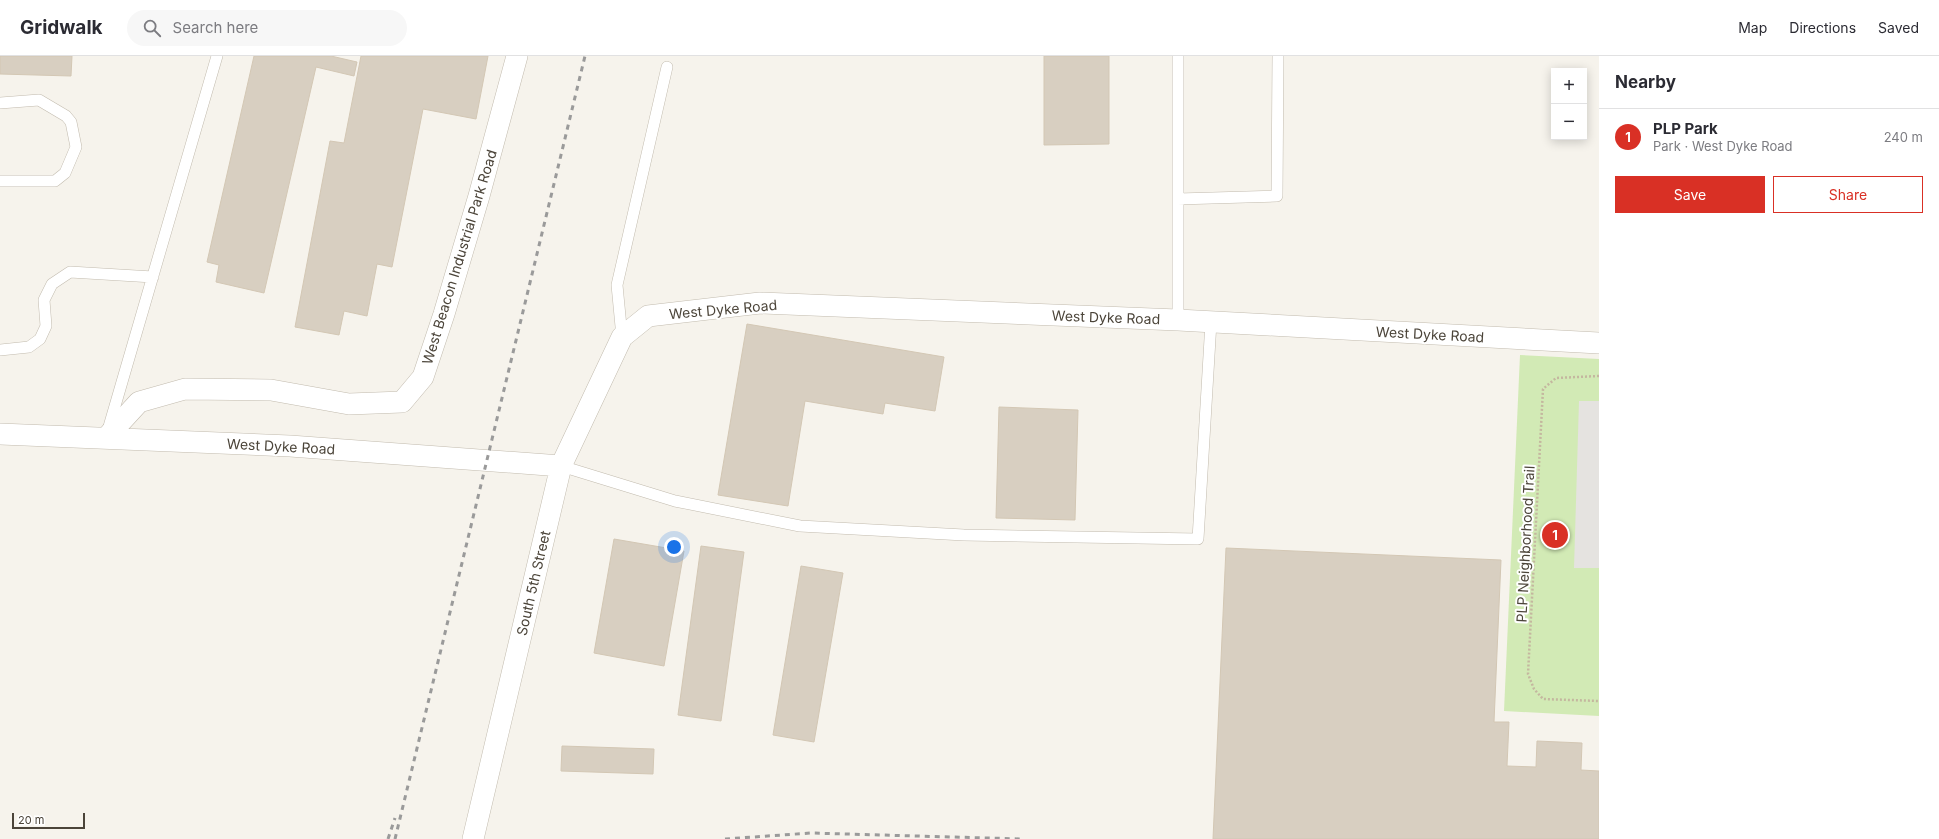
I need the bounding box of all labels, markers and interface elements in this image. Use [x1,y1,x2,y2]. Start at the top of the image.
search box [127,10,407,46]
text: Gridwalk [20,16,103,39]
icon: search [141,17,163,39]
text: Search here [173,18,258,37]
text: Map [1738,19,1767,36]
text: Directions [1789,19,1856,36]
text: Saved [1878,19,1919,36]
map controls [1551,68,1587,140]
button: + [1551,68,1587,104]
text: Nearby [1615,72,1676,92]
button: − [1551,104,1587,140]
text: PLP Park [1653,119,1718,138]
text: 1 [1625,129,1631,145]
text: 240 m [1884,129,1923,145]
text: Park · West Dyke Road [1653,138,1793,154]
street label: West Beacon Industrial Park Road [418,148,500,366]
button: Save [1615,176,1765,213]
button: Share [1773,176,1923,213]
street label: West Dyke Road [668,296,778,322]
street label: West Dyke Road [1052,307,1160,327]
street label: West Dyke Road [1375,323,1485,345]
street label: West Dyke Road [226,435,336,457]
street label: PLP Neighborhood Trail [1512,465,1538,623]
pin: 1 [1542,520,1568,550]
street label: South 5th Street [513,528,553,637]
your location [664,537,684,557]
scale bar [12,811,85,830]
text: 20 m [18,813,44,827]

